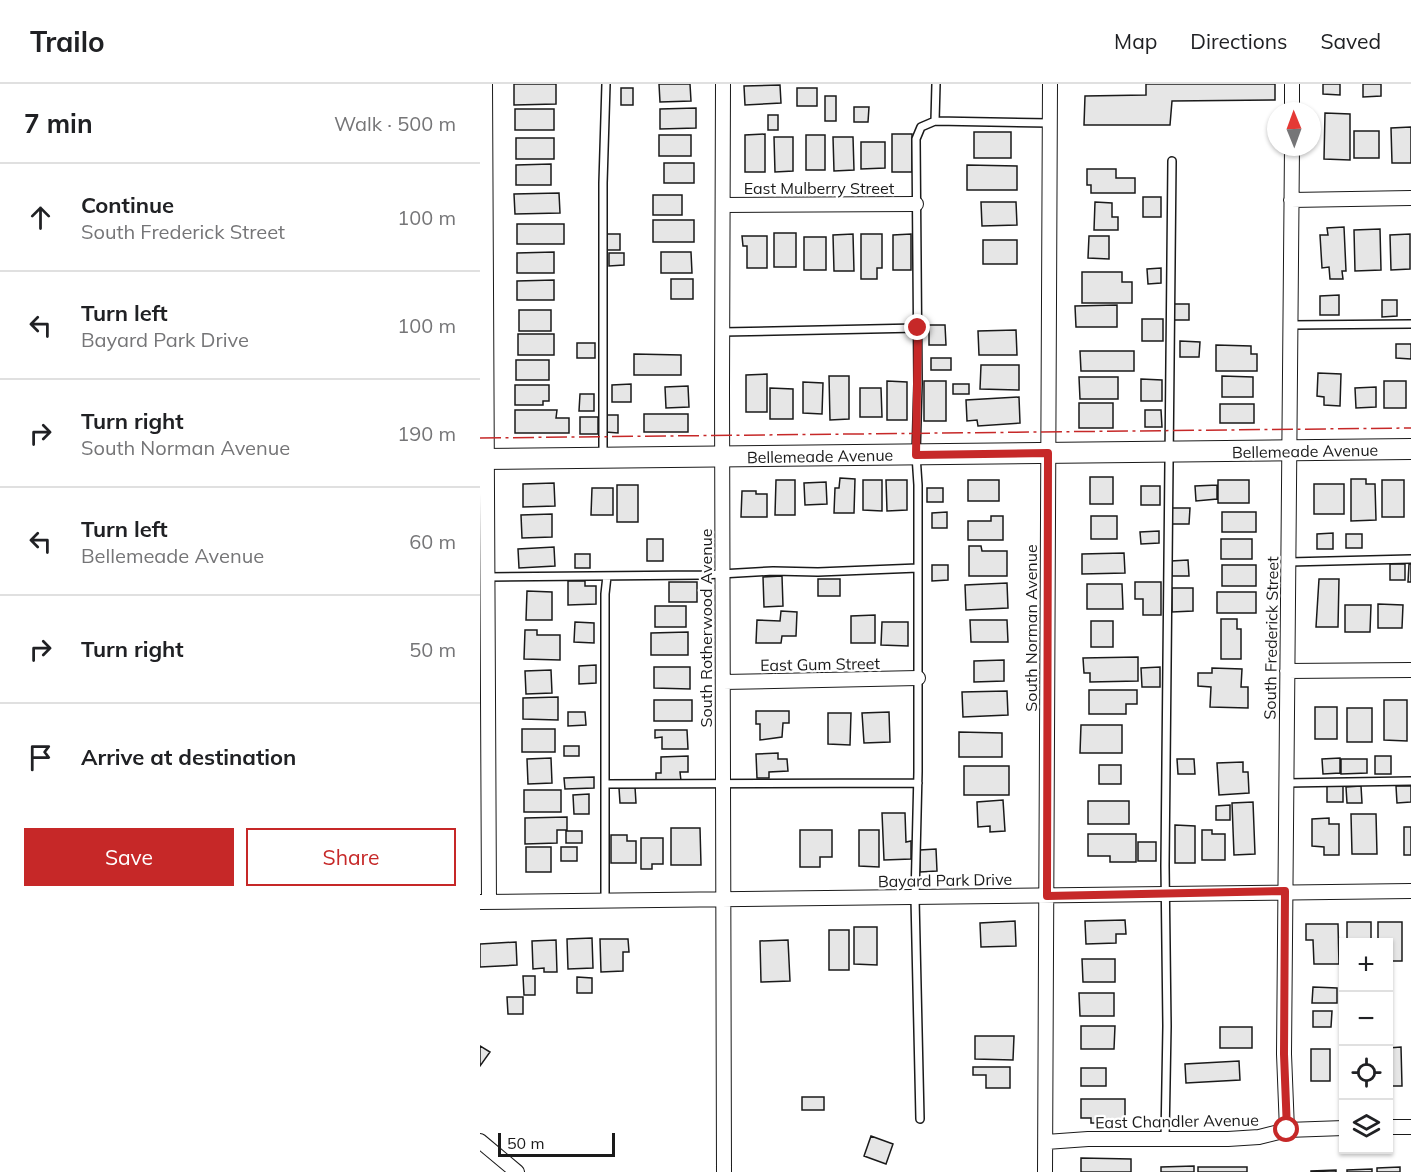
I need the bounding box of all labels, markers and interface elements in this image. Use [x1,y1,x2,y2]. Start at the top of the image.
text: Trailo [30,24,105,59]
text: Map [1114,28,1157,54]
text: Directions [1190,28,1287,54]
text: Saved [1320,28,1381,54]
north arrow [1267,102,1321,156]
text: 7 min [24,107,93,140]
text: Walk · 500 m [334,111,456,136]
street label: East Mulberry Street [744,178,895,198]
text: Continue [81,191,174,219]
icon: ahead [24,201,57,234]
text: 100 m [397,205,456,230]
text: South Frederick Street [81,219,285,244]
text: Turn left [81,299,168,327]
icon: left [24,309,57,342]
text: 100 m [397,313,456,338]
route end [904,314,930,340]
text: Bayard Park Drive [81,327,249,352]
text: Turn right [81,407,184,435]
icon: right [24,417,57,450]
text: 190 m [397,421,456,446]
text: South Norman Avenue [81,435,290,460]
street label: Bellemeade Avenue [1232,440,1378,462]
street label: Bellemeade Avenue [747,445,893,467]
text: Turn left [81,515,168,543]
icon: left [24,525,57,558]
text: 60 m [409,529,456,554]
street label: South Rotherwood Avenue [696,529,716,727]
text: Bellemeade Avenue [81,543,264,568]
street label: South Norman Avenue [1021,544,1041,712]
street label: South Frederick Street [1260,556,1282,720]
icon: right [24,633,57,666]
text: Turn right [81,635,184,663]
text: 50 m [409,637,456,662]
street label: East Gum Street [760,653,881,675]
icon: arrive [24,741,57,774]
text: Arrive at destination [81,743,296,771]
button: Save [24,828,234,886]
button: Share [246,828,456,886]
street label: Bayard Park Drive [878,869,1012,891]
map controls [1339,938,1393,1154]
button: + [1339,938,1393,992]
button: − [1339,992,1393,1046]
button: locate [1339,1046,1393,1100]
button: layers [1339,1100,1393,1154]
street label: East Chandler Avenue [1095,1110,1259,1132]
route start [1273,1116,1299,1142]
scale bar [498,1130,615,1158]
text: 50 m [507,1133,544,1153]

